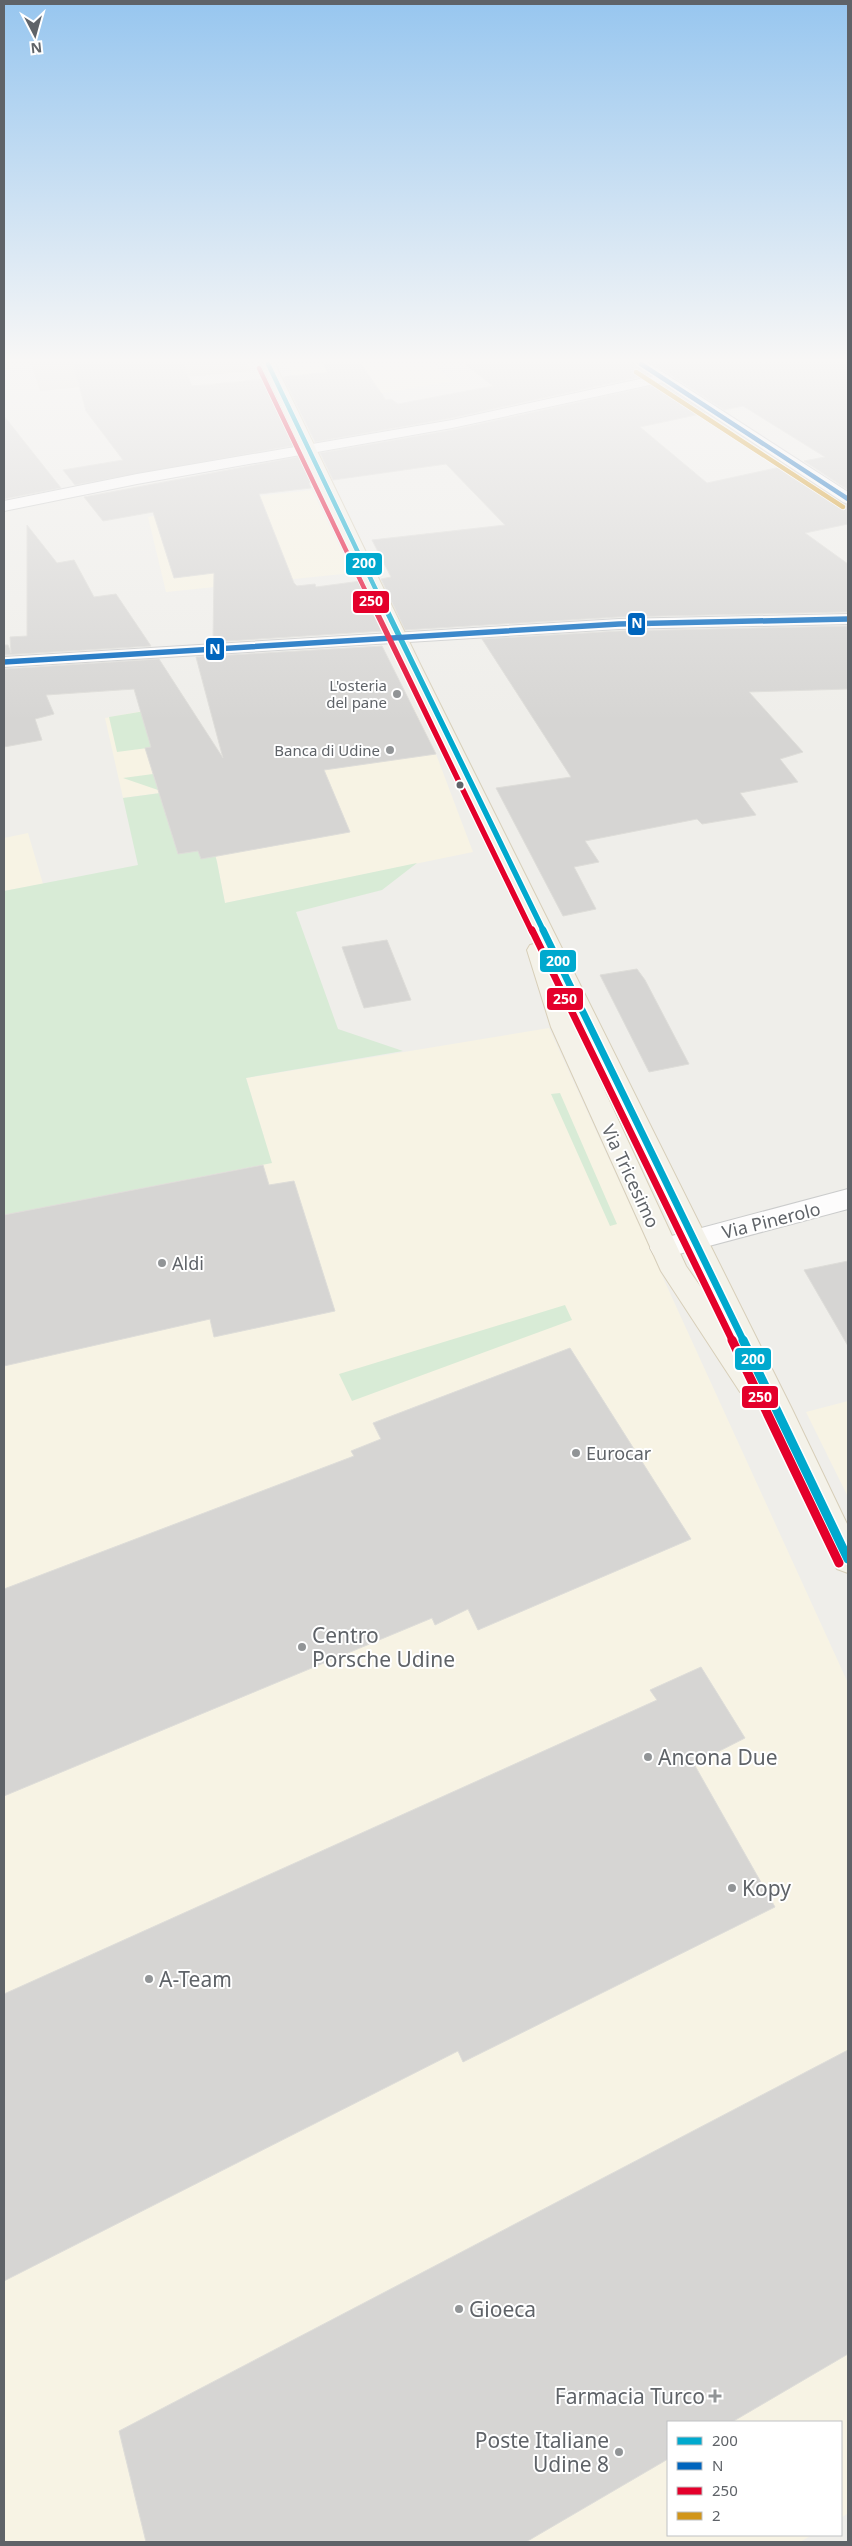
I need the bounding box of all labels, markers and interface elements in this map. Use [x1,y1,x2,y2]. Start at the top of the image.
north arrow [10,10,60,60]
text: N [30,38,43,58]
line badge: 200 [345,552,383,576]
text: 200 [352,553,376,572]
line badge: 250 [352,590,390,614]
text: 250 [359,591,383,610]
line badge: N [627,612,646,636]
text: N [631,613,643,632]
line badge: N [205,637,225,661]
text: N [209,639,221,658]
place label: L'osteria del pane [326,675,387,712]
marker: L'osteria del pane [391,688,403,700]
place label: Banca di Udine [274,740,380,760]
marker: Banca di Udine [384,744,396,756]
unlabelled marker [455,780,465,790]
line badge: 200 [539,949,577,973]
text: 200 [546,951,570,970]
line badge: 250 [546,987,584,1011]
text: 250 [553,989,577,1008]
street label: Via Tricesimo [597,1121,665,1231]
street label: Via Pinerolo [719,1196,823,1244]
place label: Aldi [172,1251,204,1275]
marker: Aldi [156,1257,168,1269]
line badge: 200 [734,1347,772,1371]
text: 200 [741,1349,765,1368]
line badge: 250 [741,1385,779,1409]
text: 250 [748,1387,772,1406]
place label: Eurocar [586,1441,652,1465]
marker: Eurocar [570,1447,582,1459]
place label: Centro Porsche Udine [312,1621,455,1673]
marker: Centro Porsche Udine [296,1641,308,1653]
place label: Ancona Due [658,1743,778,1771]
marker: Ancona Due [642,1751,654,1763]
place label: Kopy [742,1874,791,1902]
marker: Kopy [726,1882,738,1894]
place label: A-Team [159,1965,232,1993]
marker: A-Team [143,1973,155,1985]
place label: Gioeca [469,2295,536,2323]
marker: Gioeca [453,2303,465,2315]
place label: Farmacia Turco [555,2382,705,2410]
marker: Farmacia Turco [709,2390,721,2402]
legend [667,2421,842,2536]
place label: Poste Italiane Udine 8 [475,2426,609,2478]
text: 200 [712,2430,738,2450]
marker: Poste Italiane Udine 8 [613,2446,625,2458]
text: N [712,2455,723,2475]
text: 250 [712,2480,738,2500]
text: 2 [712,2505,721,2525]

